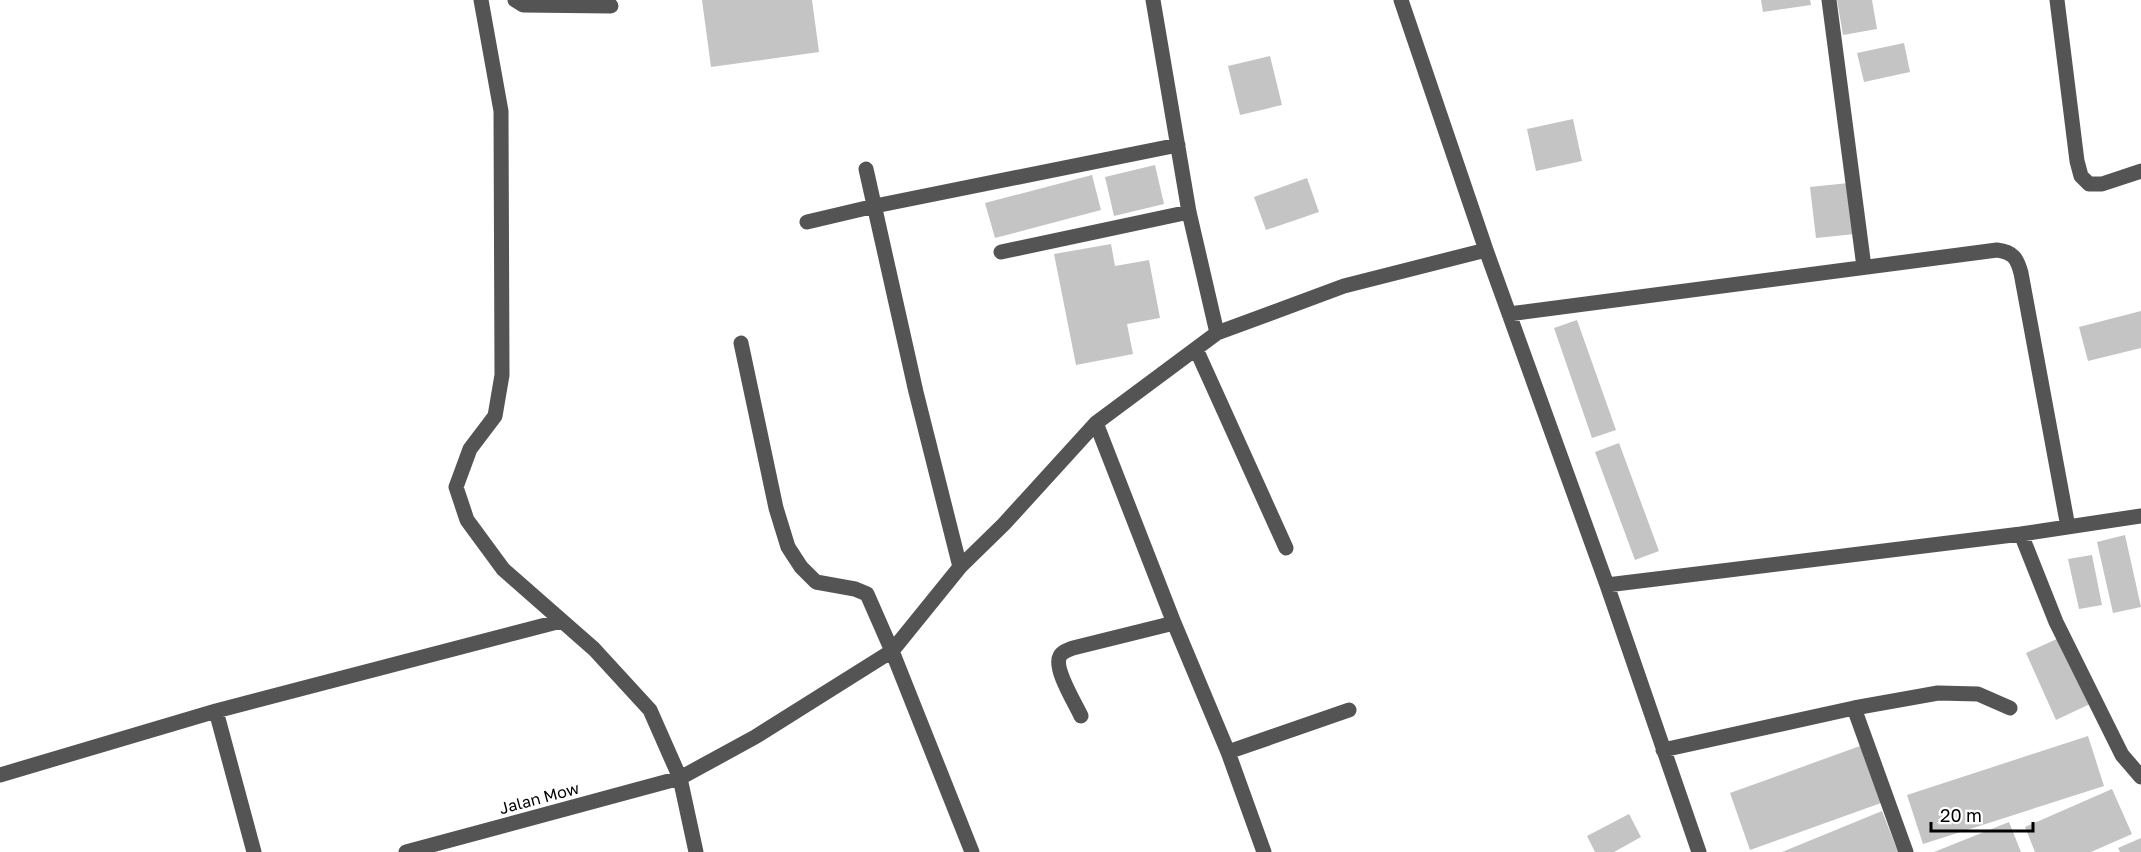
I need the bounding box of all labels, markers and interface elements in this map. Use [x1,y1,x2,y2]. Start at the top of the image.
street label: Jalan Mow [497,778,581,818]
scale bar [1931,795,2033,833]
text: 20 m [1940,804,1982,826]

